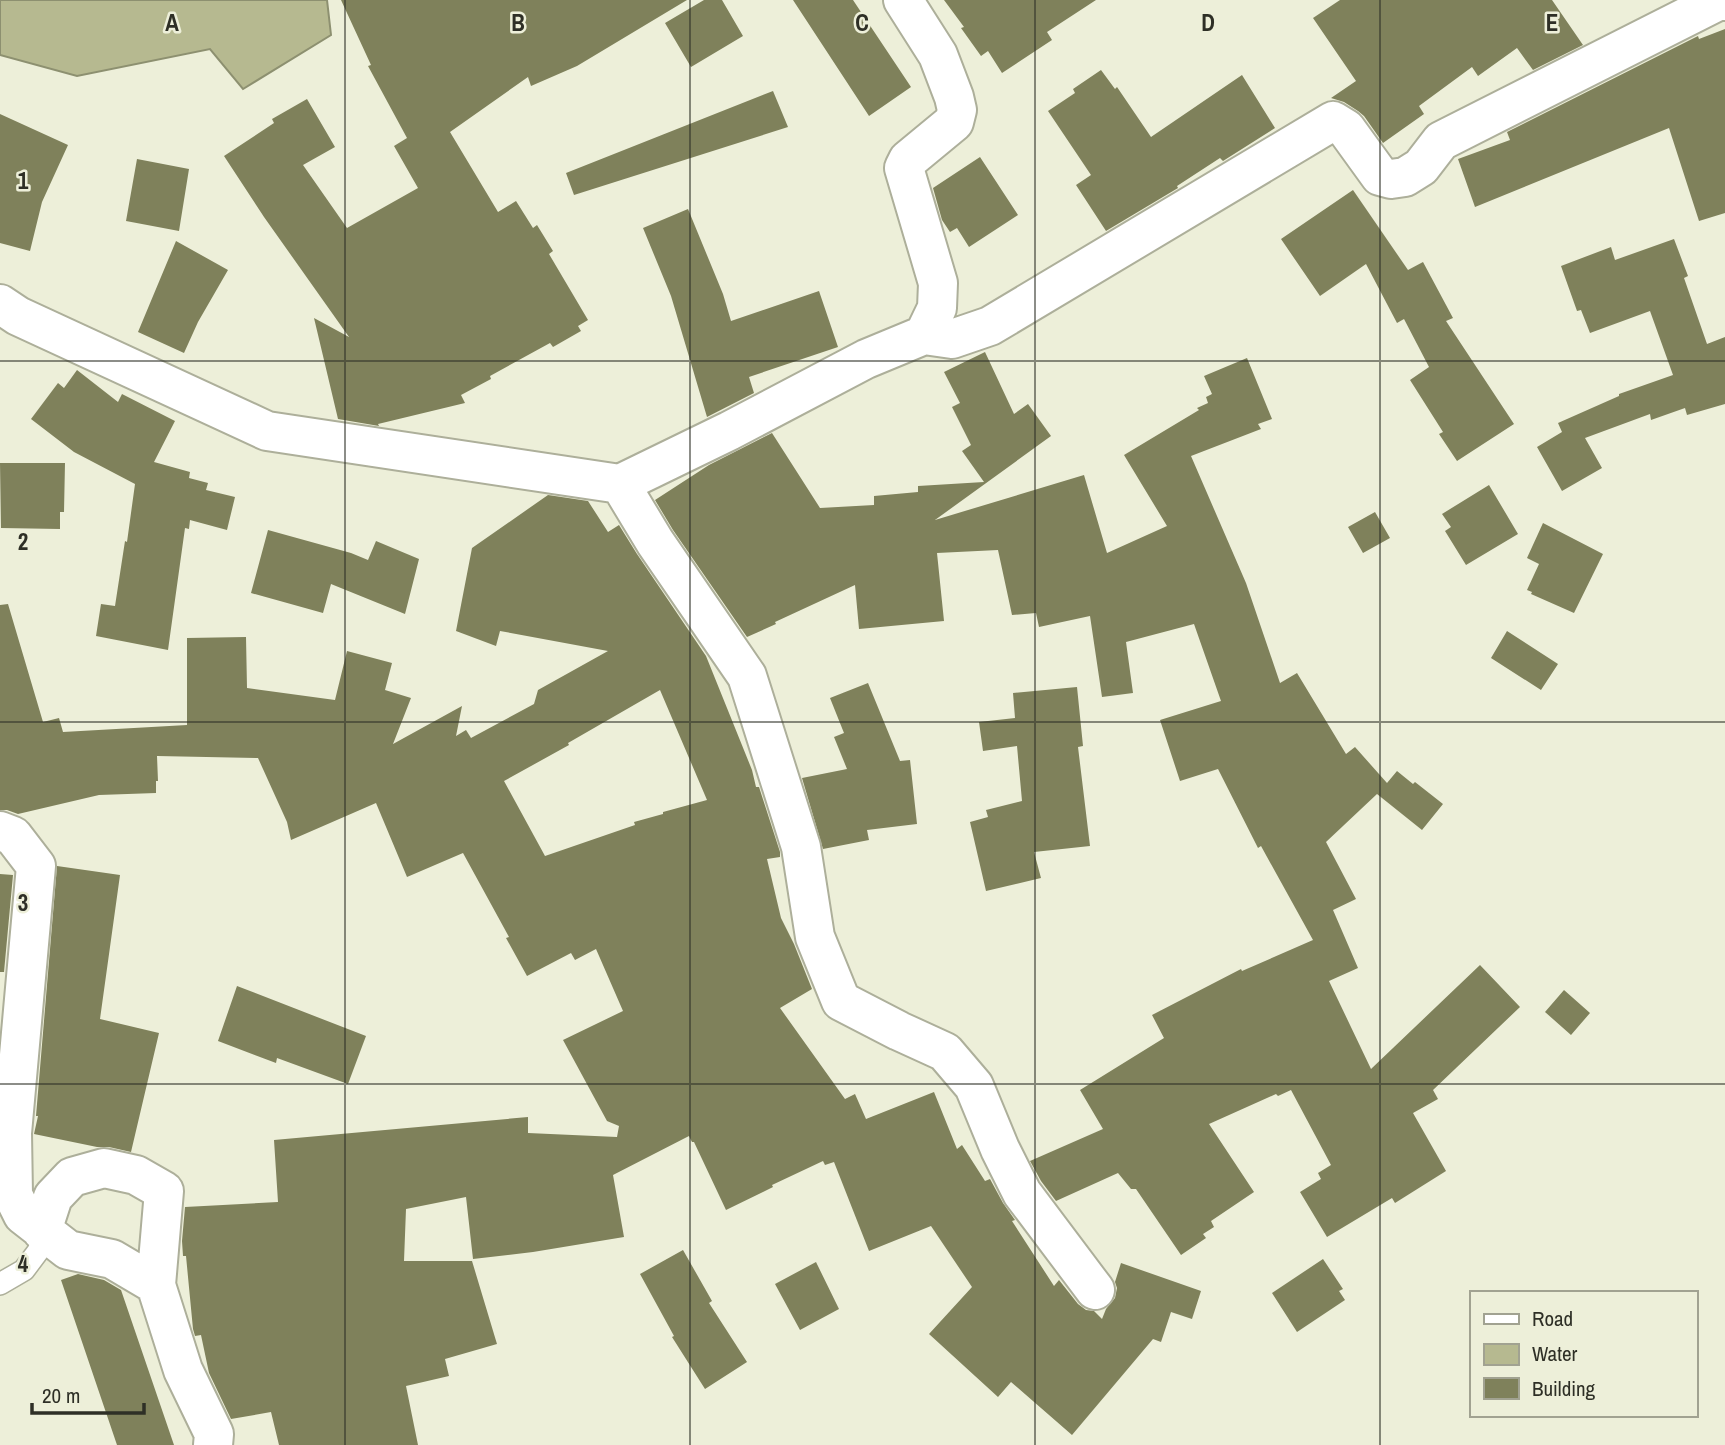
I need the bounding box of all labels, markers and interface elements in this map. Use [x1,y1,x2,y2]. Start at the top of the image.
text: A [165,7,179,38]
text: B [511,7,525,38]
text: C [855,7,869,38]
text: D [1201,7,1215,38]
text: E [1546,7,1558,38]
text: 1 [18,165,29,196]
text: 2 [18,526,28,557]
text: 3 [18,887,28,918]
text: 4 [18,1248,29,1279]
legend [1470,1291,1697,1417]
text: Road [1532,1304,1573,1333]
text: Water [1532,1339,1578,1368]
scale bar [32,1372,144,1416]
text: Building [1532,1374,1596,1403]
text: 20 m [42,1381,80,1410]

